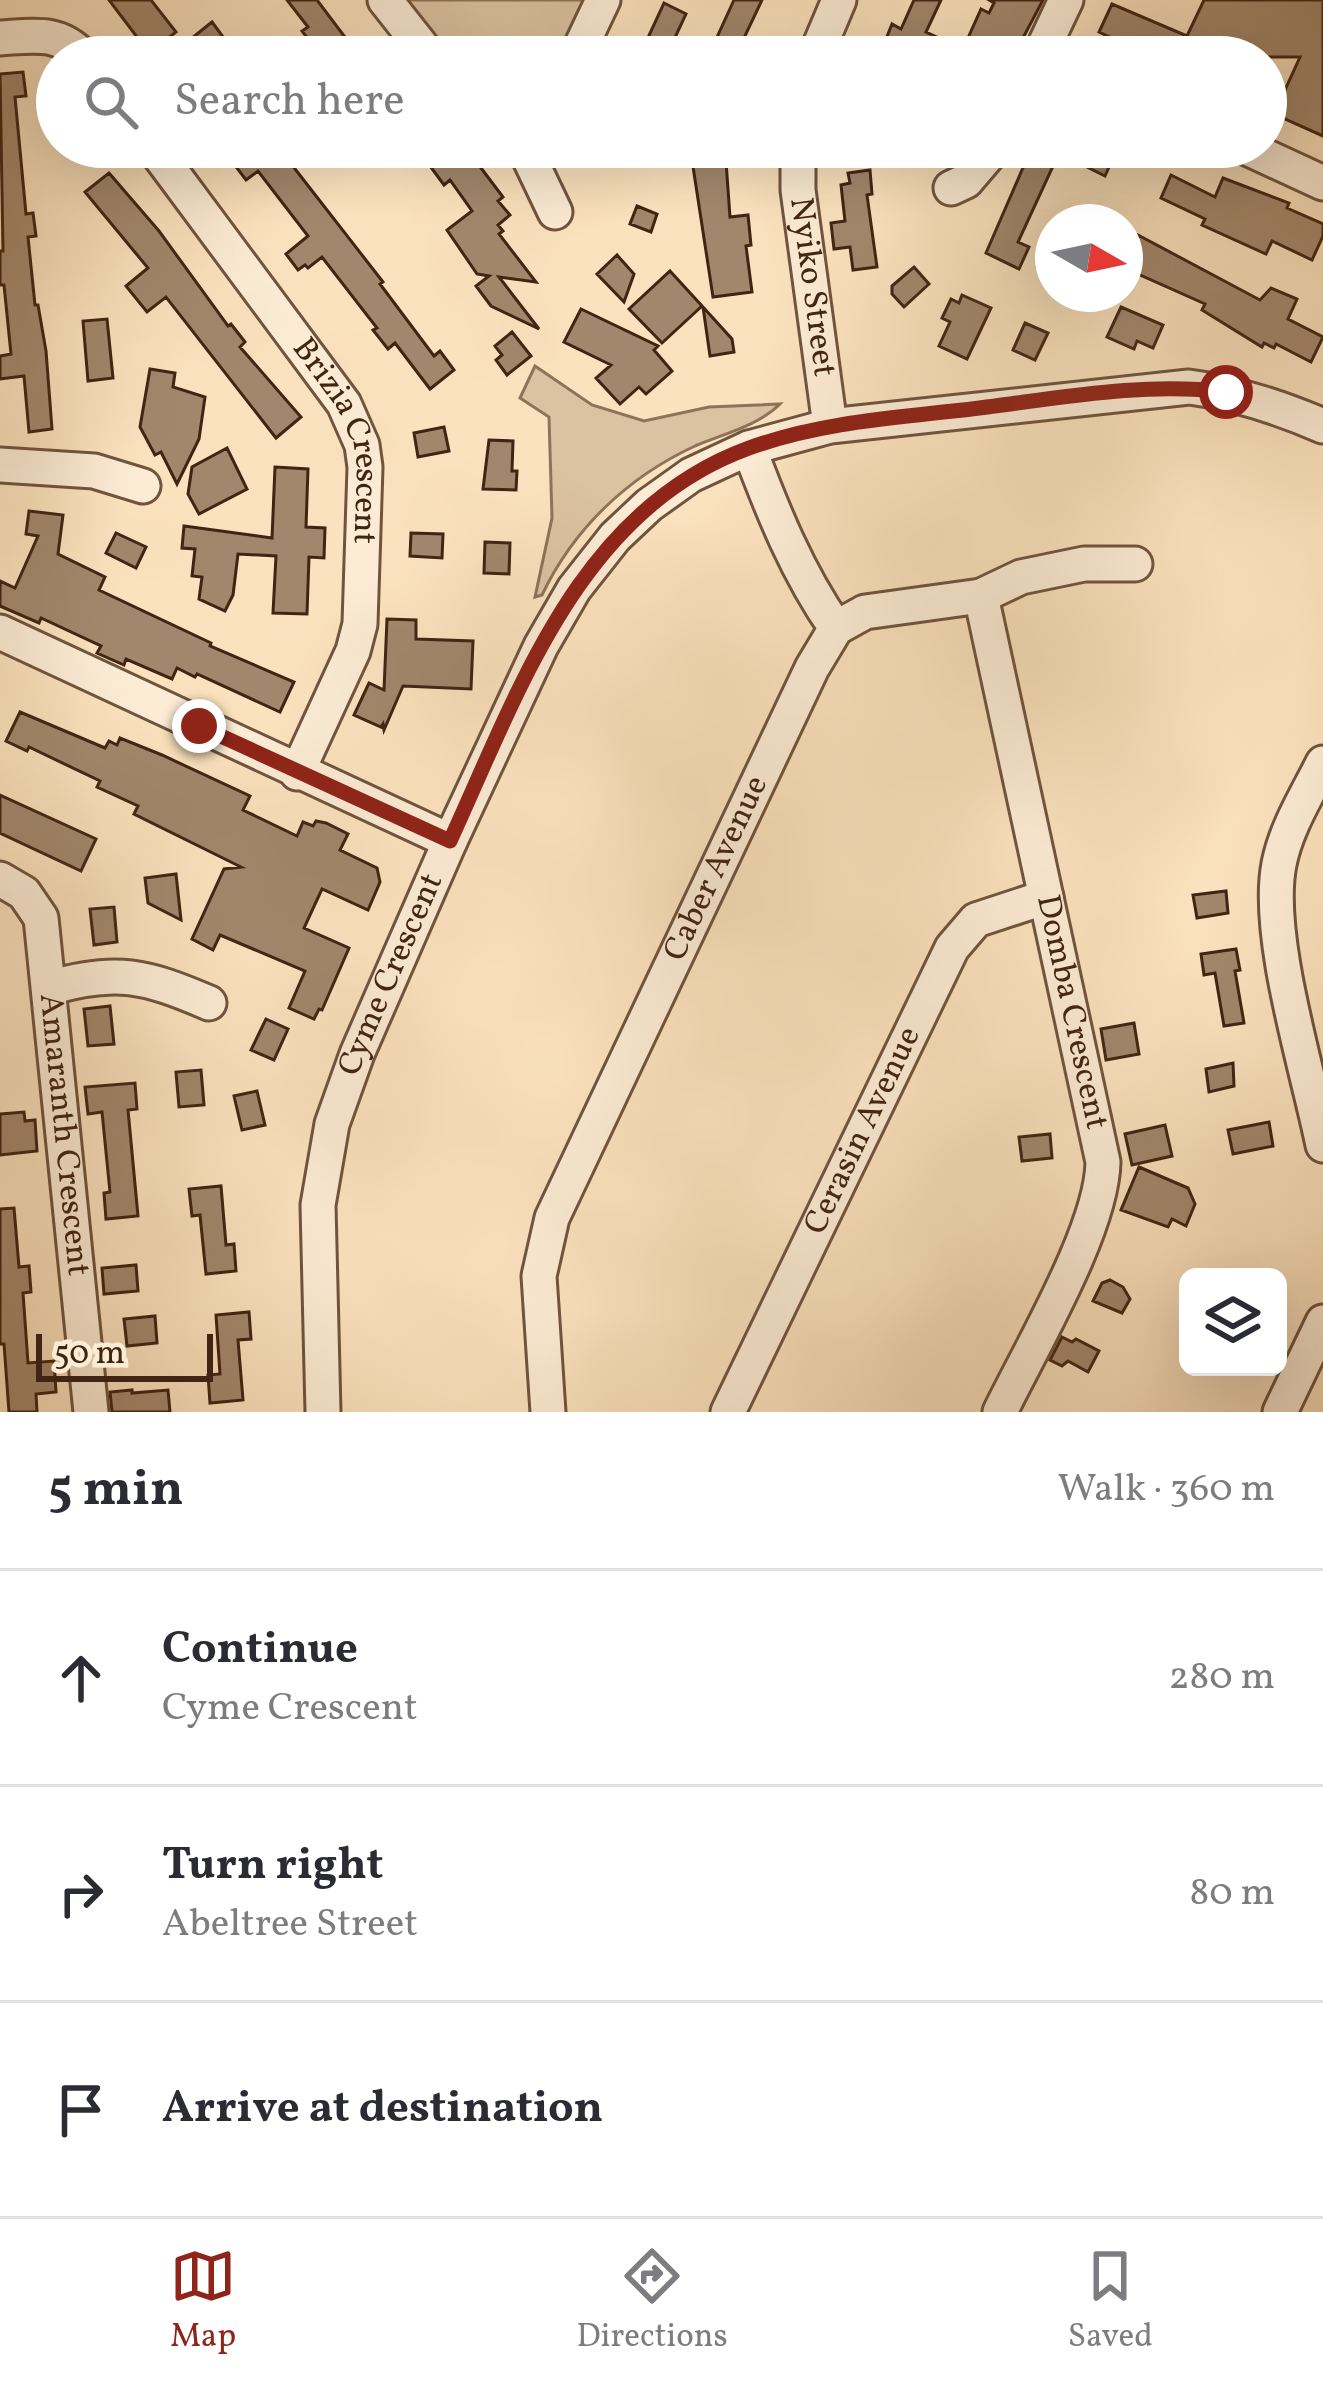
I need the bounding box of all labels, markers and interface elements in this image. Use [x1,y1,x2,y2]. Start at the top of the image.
search box [36,36,1287,168]
icon: search [78,69,144,135]
text: Search here [174,71,405,134]
street label: Nyiko Street [776,195,846,380]
north arrow [1035,204,1143,312]
street label: Brizia Crescent [280,329,388,545]
route start [1199,365,1253,419]
route end [172,699,226,753]
street label: Caber Avenue [654,768,781,969]
street label: Cyme Crescent [328,866,456,1082]
street label: Domba Crescent [1023,891,1118,1134]
street label: Amaranth Crescent [26,991,100,1278]
street label: Cerasin Avenue [794,1019,933,1243]
map controls [1179,1268,1287,1376]
button: layers [1179,1268,1287,1376]
scale bar [36,1328,213,1381]
text: 50 m [54,1332,125,1378]
text: 5 min [48,1455,184,1526]
text: Walk · 360 m [1058,1463,1275,1517]
text: Continue [162,1619,358,1682]
icon: ahead [48,1645,114,1711]
text: 280 m [1168,1651,1275,1705]
text: Cyme Crescent [162,1682,418,1736]
text: Turn right [162,1835,383,1898]
icon: right [48,1861,114,1927]
text: 80 m [1189,1867,1275,1921]
text: Abeltree Street [162,1898,418,1952]
icon: arrive [48,2077,114,2143]
text: Arrive at destination [162,2078,603,2141]
tab: Map [170,2243,236,2361]
tab: Directions [576,2243,728,2361]
tab: Saved [1068,2243,1153,2361]

